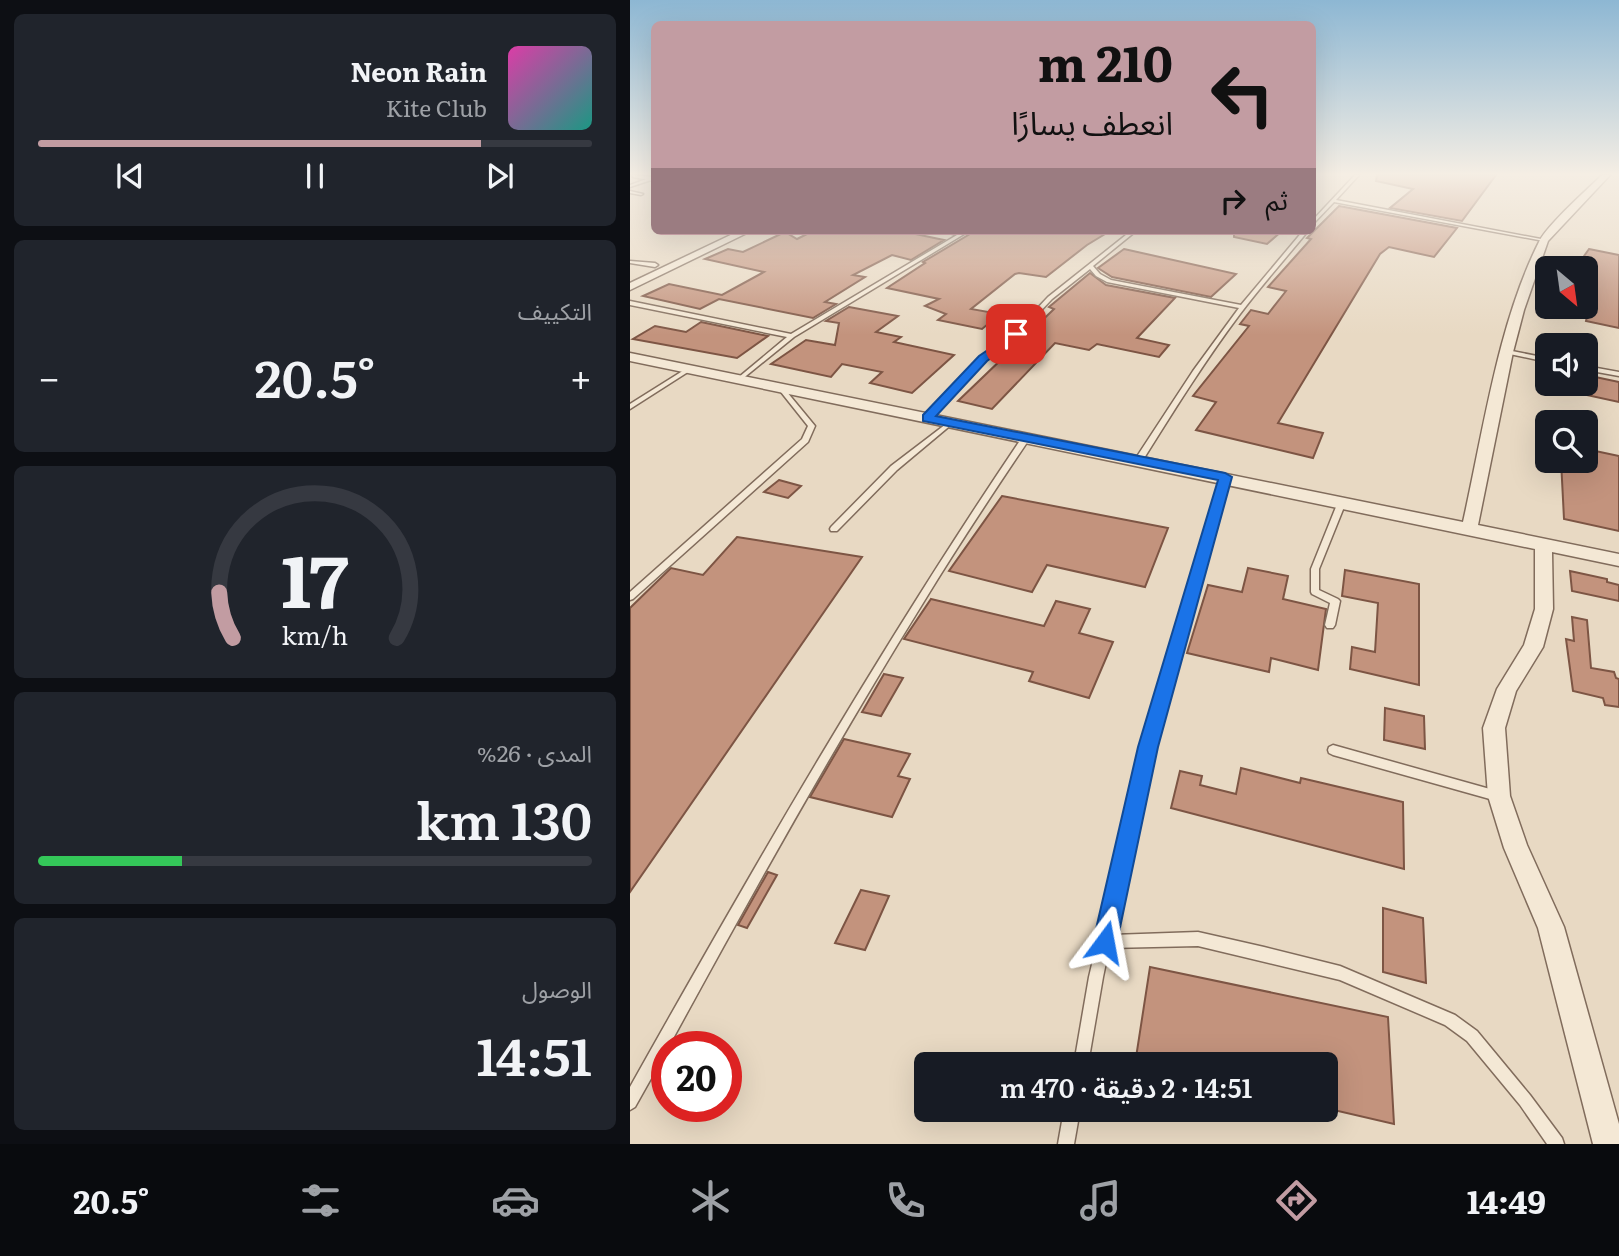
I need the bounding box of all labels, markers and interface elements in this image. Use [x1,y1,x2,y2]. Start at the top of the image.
text: 210 m [1038,24,1173,97]
icon: left [1197,49,1288,140]
text: Neon Rain [350,51,487,90]
text: Kite Club [386,90,487,124]
text: انعطف يسارًا [1011,97,1173,145]
icon: previous [111,157,149,195]
icon: pause [296,157,334,195]
icon: next [481,157,519,195]
text: ثم [1266,179,1288,218]
icon: right [1214,182,1252,220]
north arrow [1535,256,1598,318]
map controls [1535,256,1598,473]
text: التكييف [518,293,592,327]
pin [986,304,1046,364]
icon: arrive [997,315,1035,353]
button: sound [1535,333,1598,396]
text: 20.5° [254,337,376,414]
text: − [38,347,60,404]
text: + [570,347,592,404]
button: search [1535,410,1598,473]
text: 17 [281,522,349,630]
text: km/h [282,616,348,653]
text: المدى · 26% [477,735,592,769]
text: 130 km [416,779,592,856]
position arrow [1068,905,1142,979]
text: الوصول [522,971,592,1005]
text: 14:51 [476,1015,592,1092]
speed limit sign: 20 [651,1031,742,1122]
text: 14:51 · 2 دقيقة · 470 m [1000,1067,1252,1106]
text: 20.5° [73,1176,149,1224]
icon: filters [296,1176,345,1225]
icon: car [491,1176,540,1225]
icon: climate [686,1176,735,1225]
icon: phone [881,1176,930,1225]
icon: music [1076,1176,1125,1225]
icon: directions [1272,1176,1321,1225]
text: 14:49 [1467,1176,1546,1224]

